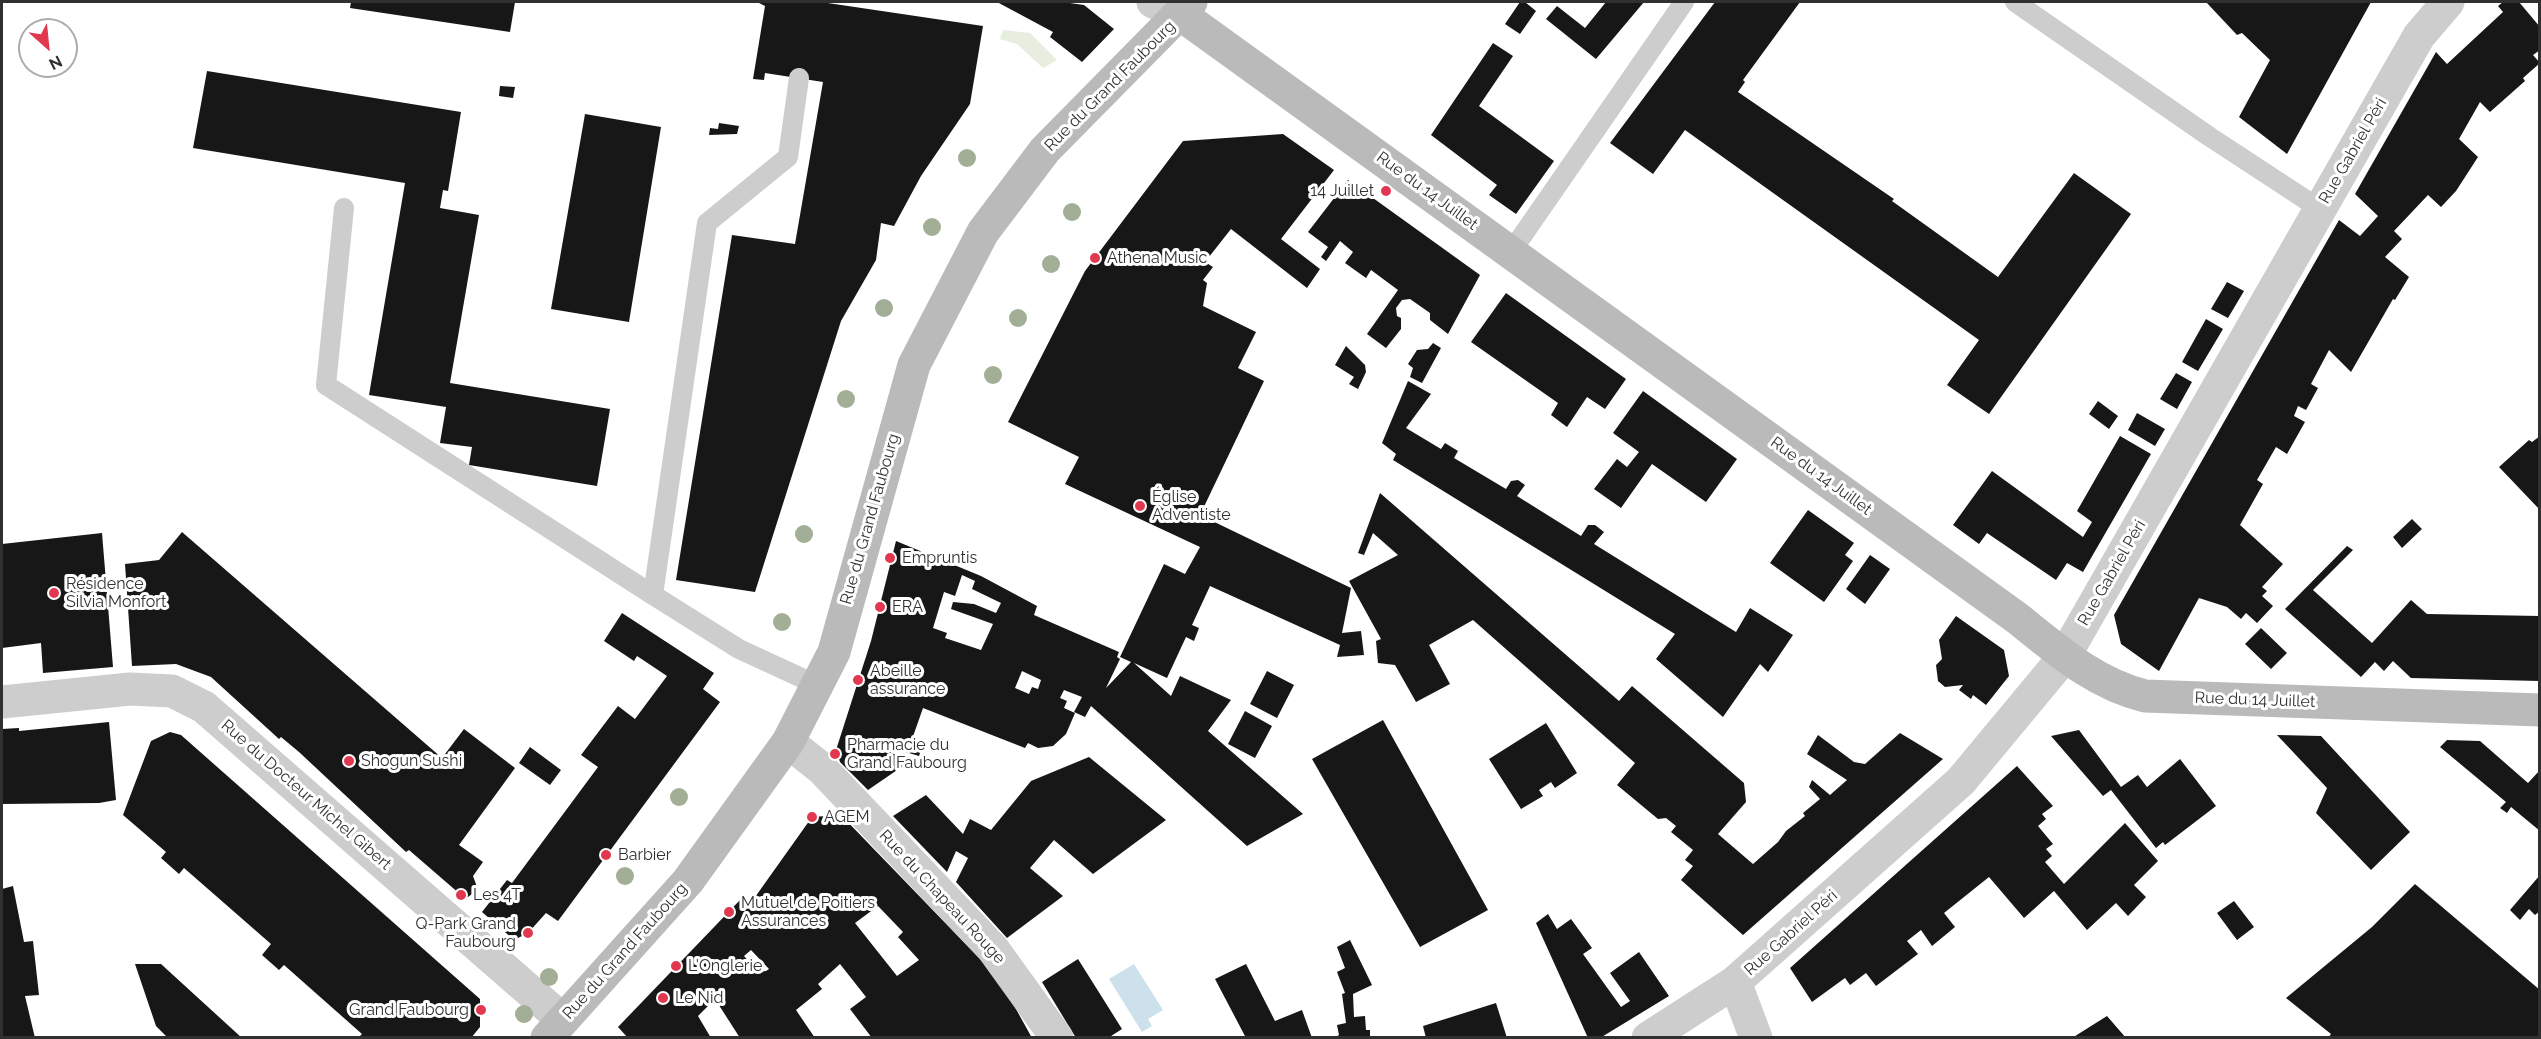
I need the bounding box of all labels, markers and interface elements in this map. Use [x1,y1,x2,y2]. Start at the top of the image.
street label: Rue du Grand Faubourg [1041,17,1179,155]
north arrow [18,18,78,78]
text: N [46,51,65,74]
street label: Rue Gabriel Péri [2315,95,2391,207]
street label: Rue du 14 Juillet [1373,148,1481,234]
place label: 14 Juillet [1310,181,1374,201]
marker: 14 Juillet [1379,184,1393,198]
place label: Athena Music [1107,248,1207,268]
marker: Athena Music [1088,251,1102,265]
street label: Rue du Grand Faubourg [836,431,904,607]
street label: Rue du 14 Juillet [1767,433,1875,519]
place label: Église Adventiste [1152,487,1231,525]
marker: Église Adventiste [1133,499,1147,513]
street label: Rue Gabriel Péri [2074,517,2150,629]
place label: Empruntis [902,548,977,568]
marker: Empruntis [883,551,897,565]
place label: Résidence Silvia Monfort [66,574,166,612]
marker: Résidence Silvia Monfort [47,586,61,600]
place label: ERA [892,597,923,617]
marker: ERA [873,600,887,614]
place label: Abeille assurance [870,661,945,699]
marker: Abeille assurance [851,673,865,687]
street label: Rue du 14 Juillet [2194,688,2316,712]
street label: Rue du Docteur Michel Gibert [217,716,395,874]
place label: Pharmacie du Grand Faubourg [847,735,967,773]
marker: Pharmacie du Grand Faubourg [828,747,842,761]
place label: Shogun Sushi [361,751,462,771]
marker: Shogun Sushi [342,754,356,768]
place label: AGEM [824,807,870,827]
marker: AGEM [805,810,819,824]
street label: Rue du Chapeau Rouge [875,826,1009,968]
place label: Barbier [618,845,671,865]
marker: Barbier [599,848,613,862]
street label: Rue du Grand Faubourg [559,879,691,1023]
place label: Les 4T [473,885,521,905]
street label: Rue Gabriel Péri [1741,886,1841,980]
marker: Les 4T [454,888,468,902]
place label: Mutuel de Poitiers Assurances [741,893,875,931]
marker: Mutuel de Poitiers Assurances [722,905,736,919]
place label: Q-Park Grand Faubourg [415,914,516,952]
marker: Q-Park Grand Faubourg [521,926,535,940]
place label: L'Onglerie [688,956,762,976]
marker: L'Onglerie [669,959,683,973]
place label: Le Nid [675,988,723,1008]
marker: Le Nid [656,991,670,1005]
place label: Grand Faubourg [349,1000,469,1020]
marker: Grand Faubourg [474,1003,488,1017]

